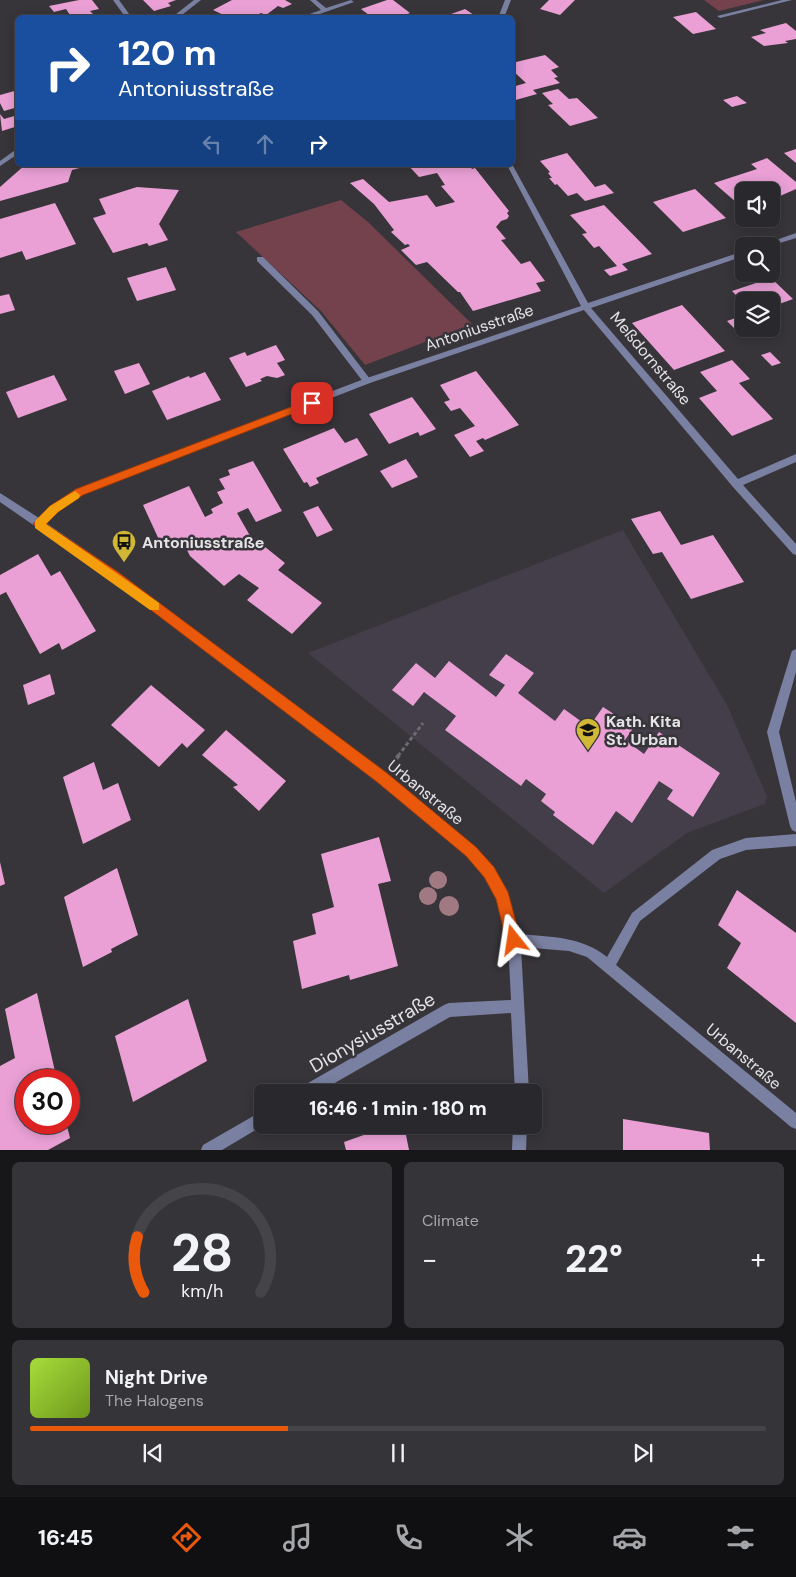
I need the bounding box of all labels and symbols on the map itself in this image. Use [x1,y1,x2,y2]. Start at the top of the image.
street label: Antoniusstraße [422,299,536,356]
street label: Meßdornstraße [605,307,696,409]
pin [291,382,333,424]
bus stop icon: Antoniusstraße [111,529,137,563]
place label: Antoniusstraße [142,532,264,553]
place label: Kath. Kita St. Urban [606,711,681,750]
school or university icon: Kath. Kita St. Urban [575,717,601,751]
street label: Urbanstraße [383,755,468,830]
position arrow [487,913,539,965]
street label: Dionysiusstraße [305,986,440,1079]
street label: Urbanstraße [702,1019,786,1094]
speed limit sign: 30 [15,1069,80,1134]

